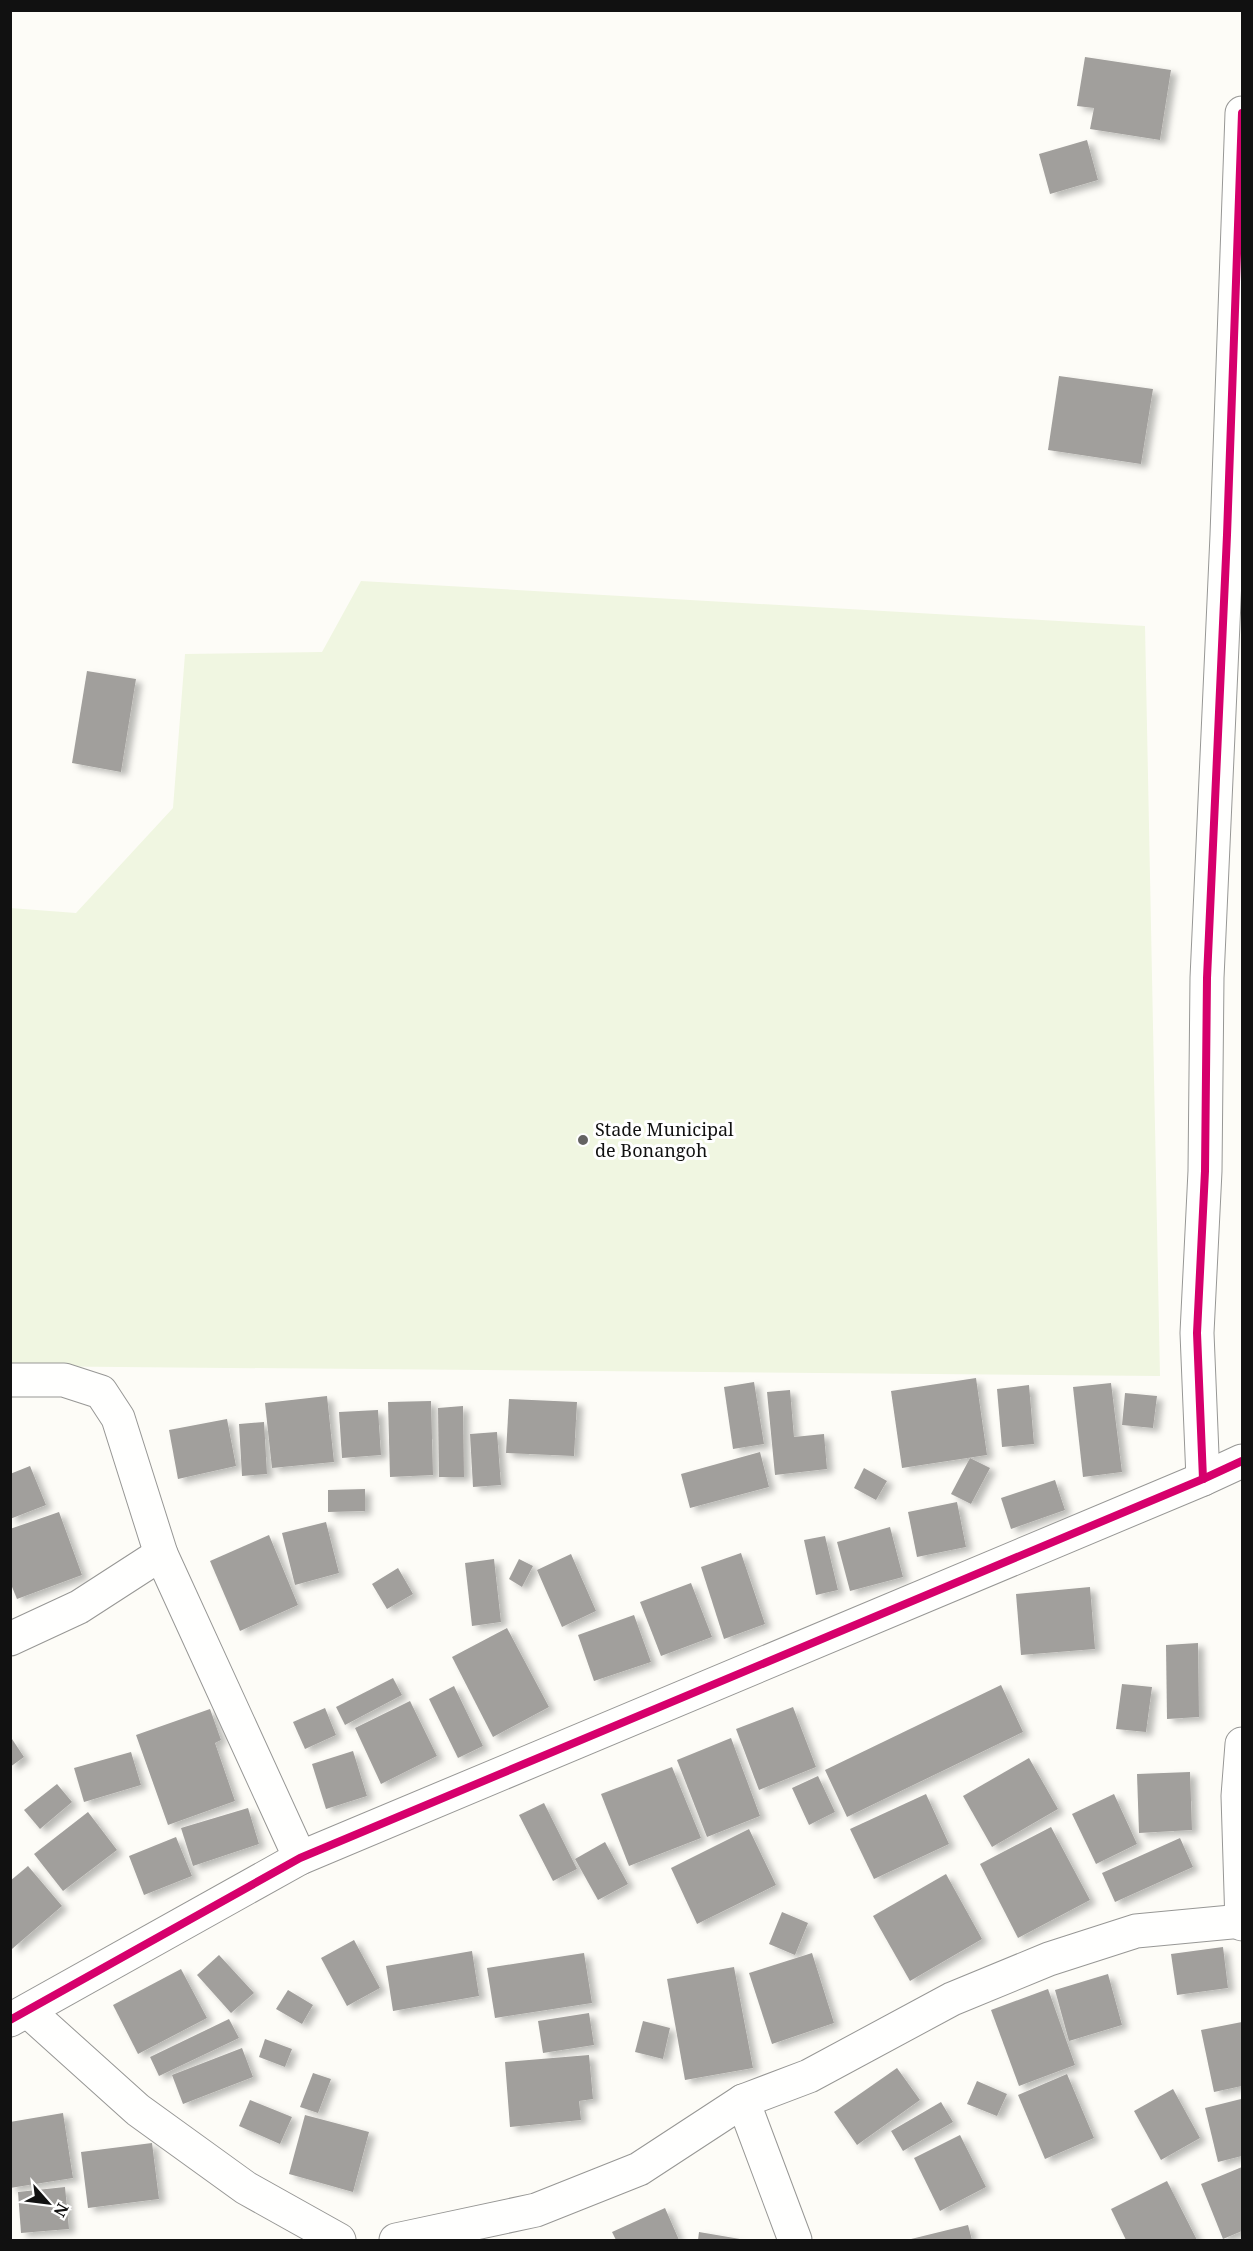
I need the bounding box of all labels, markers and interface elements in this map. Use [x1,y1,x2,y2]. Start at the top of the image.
place label: Stade Municipal de Bonangoh [595,1117,734,1162]
marker: Stade Municipal de Bonangoh [576,1133,590,1147]
north arrow [18,2173,78,2233]
text: N [48,2199,74,2221]

